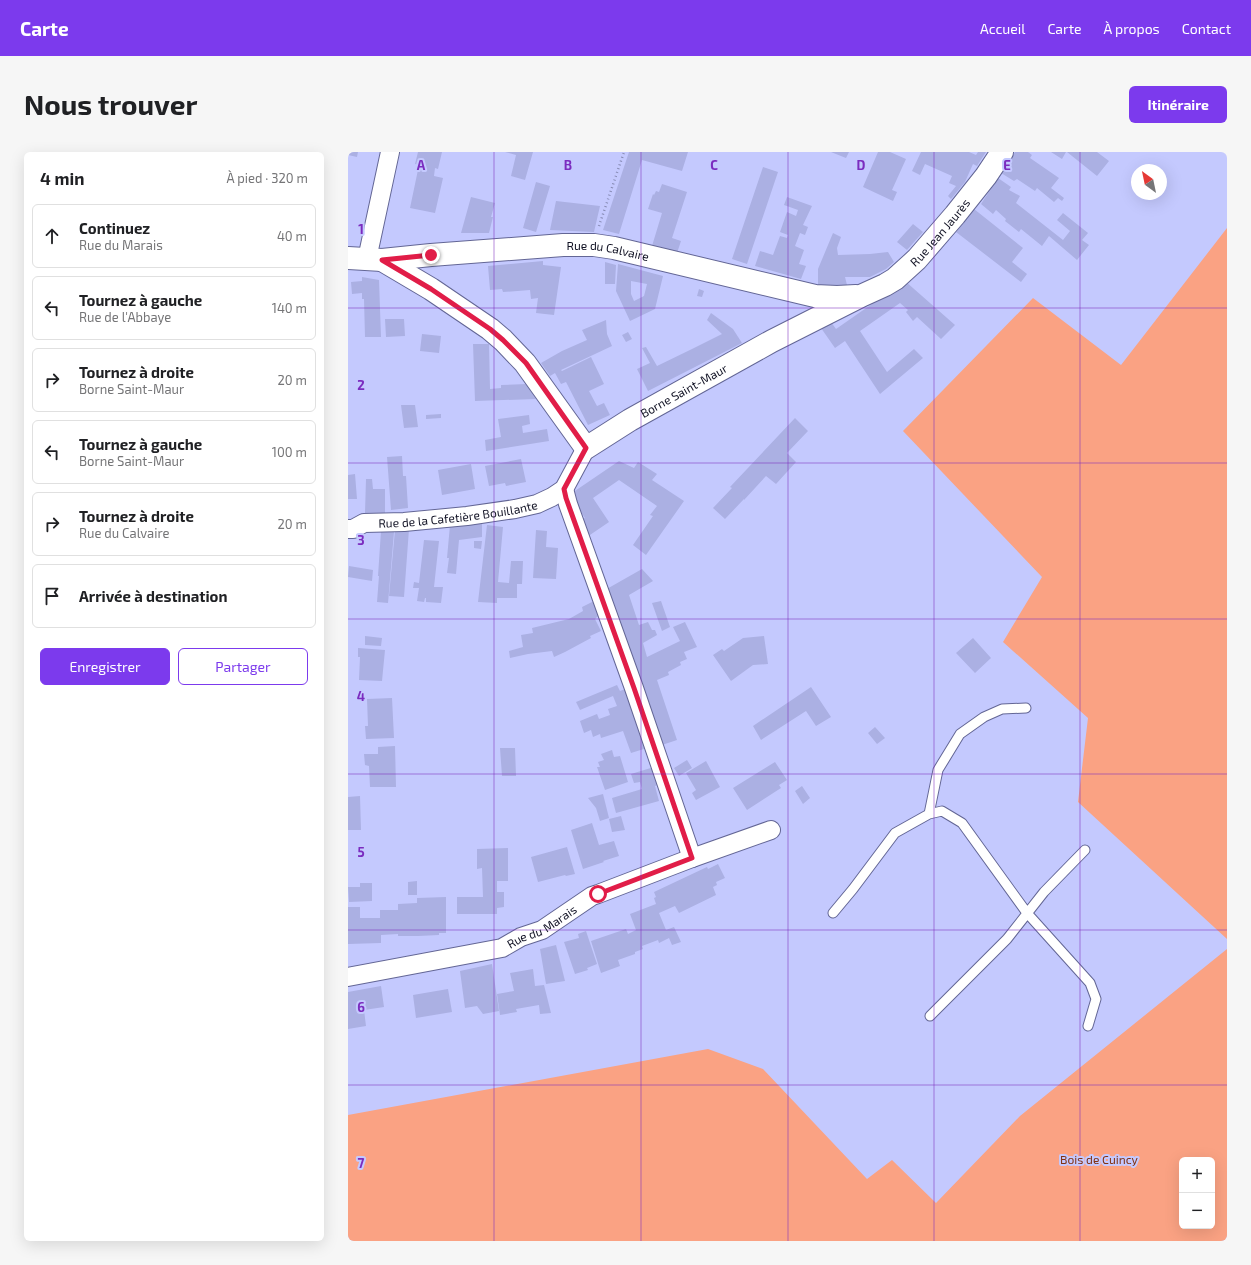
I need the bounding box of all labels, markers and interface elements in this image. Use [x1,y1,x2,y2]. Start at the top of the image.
text: Carte [20,17,69,40]
text: Accueil [980,20,1025,37]
text: Carte [1047,20,1082,37]
text: À propos [1104,20,1160,37]
text: Contact [1182,20,1231,37]
button: Itinéraire [1129,86,1227,123]
text: Nous trouver [24,87,197,121]
text: A [417,157,426,173]
text: B [564,157,572,173]
text: C [710,157,718,173]
text: D [857,157,866,173]
text: E [1003,157,1011,173]
north arrow [1131,164,1167,200]
text: 4 min [40,168,84,188]
text: À pied · 320 m [227,170,308,186]
street label: Rue Jean Jaurès [907,196,972,269]
text: Continuez [79,219,150,237]
text: 1 [358,221,364,237]
icon: ahead [41,225,63,247]
text: 40 m [277,228,307,244]
text: Rue du Marais [79,237,163,253]
street label: Rue du Calvaire [567,238,651,263]
route end [422,246,440,264]
text: Tournez à gauche [79,291,202,309]
icon: left [41,297,63,319]
text: 140 m [272,300,307,316]
text: Rue de l'Abbaye [79,309,171,325]
street label: Borne Saint-Maur [638,360,729,420]
text: Tournez à droite [79,363,194,381]
icon: right [41,369,63,391]
text: 20 m [278,372,307,388]
text: 2 [357,377,365,393]
text: Borne Saint-Maur [79,381,184,397]
text: Tournez à gauche [79,435,202,453]
icon: left [41,441,63,463]
text: 100 m [272,444,307,460]
text: Borne Saint-Maur [79,453,184,469]
street label: Rue de la Cafetière Bouillante [378,497,539,530]
text: Tournez à droite [79,507,194,525]
icon: right [41,513,63,535]
text: 20 m [278,516,307,532]
text: Rue du Calvaire [79,525,169,541]
text: 3 [357,532,365,548]
icon: arrive [41,585,63,607]
text: Arrivée à destination [79,587,227,605]
button: Enregistrer [40,648,170,685]
button: Partager [178,648,308,685]
text: 4 [357,688,365,704]
text: 5 [357,844,365,860]
route start [589,885,607,903]
street label: Rue du Marais [504,902,579,951]
text: 6 [357,999,365,1015]
park label: Bois de Cuincy [1060,1152,1139,1166]
text: 7 [358,1155,365,1171]
map controls [1179,1157,1215,1229]
button: + [1179,1157,1215,1193]
button: − [1179,1193,1215,1229]

